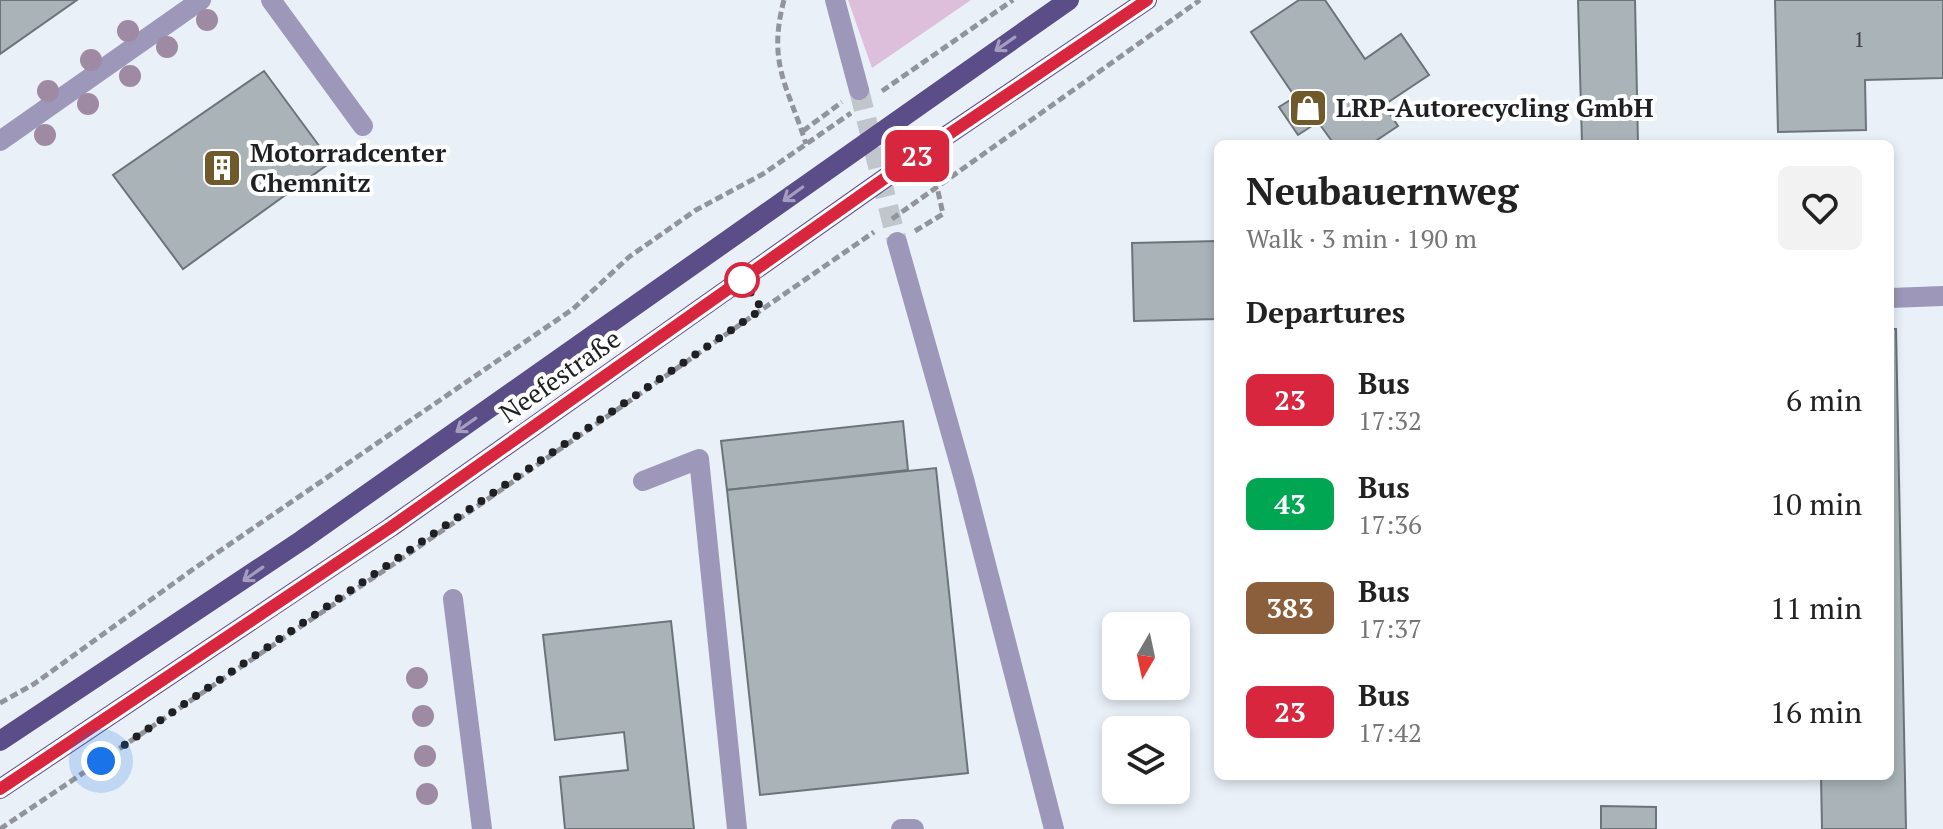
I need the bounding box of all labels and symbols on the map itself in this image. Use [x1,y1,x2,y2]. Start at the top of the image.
house number: 1 [1853,24,1865,53]
one-way arrow [995,36,1017,52]
shop icon: LRP-Autorecycling GmbH [1287,87,1329,129]
place label: LRP-Autorecycling GmbH [1336,90,1653,124]
line badge: 23 [881,130,953,182]
place label: Motorradcenter Chemnitz [250,135,447,199]
building icon: Motorradcenter Chemnitz [201,147,243,189]
one-way arrow [783,186,804,203]
unlabelled marker [725,263,759,297]
street label: Neefestraße [492,321,627,429]
one-way arrow [456,417,478,433]
one-way arrow [242,566,264,582]
north arrow [1102,612,1190,700]
your location [81,741,121,781]

